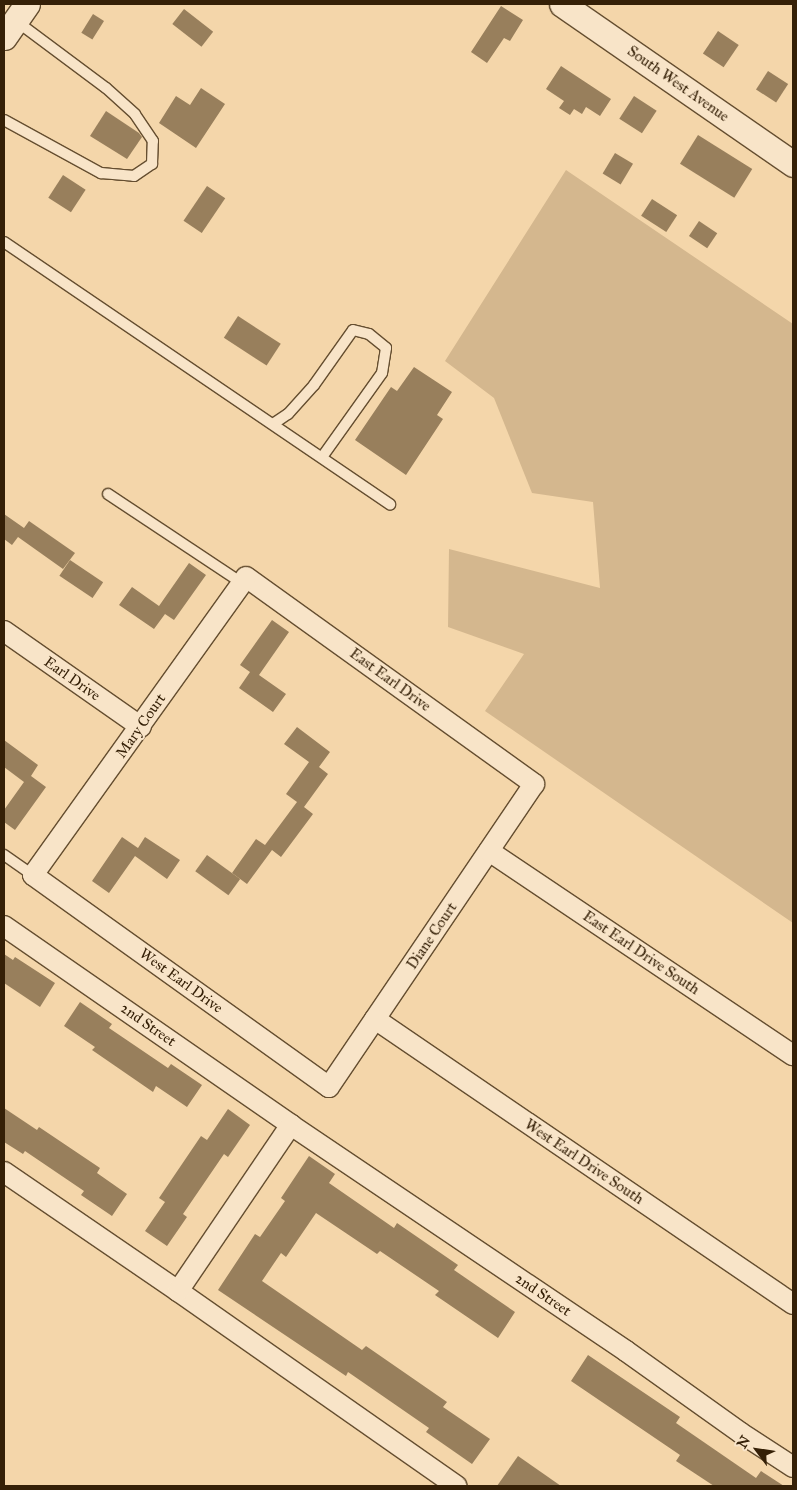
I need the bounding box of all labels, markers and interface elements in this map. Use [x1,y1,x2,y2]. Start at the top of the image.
street label: South West Avenue [624,42,732,126]
street label: East Earl Drive [346,645,434,715]
street label: Earl Drive [40,653,104,705]
street label: Mary Court [112,690,170,762]
street label: Diane Court [403,899,461,973]
street label: East Earl Drive South [579,907,703,999]
street label: West Earl Drive [136,945,226,1017]
street label: 2nd Street [117,999,179,1051]
street label: West Earl Drive South [521,1115,647,1209]
street label: 2nd Street [512,1270,574,1320]
north arrow [732,1425,782,1475]
text: N [733,1433,754,1451]

